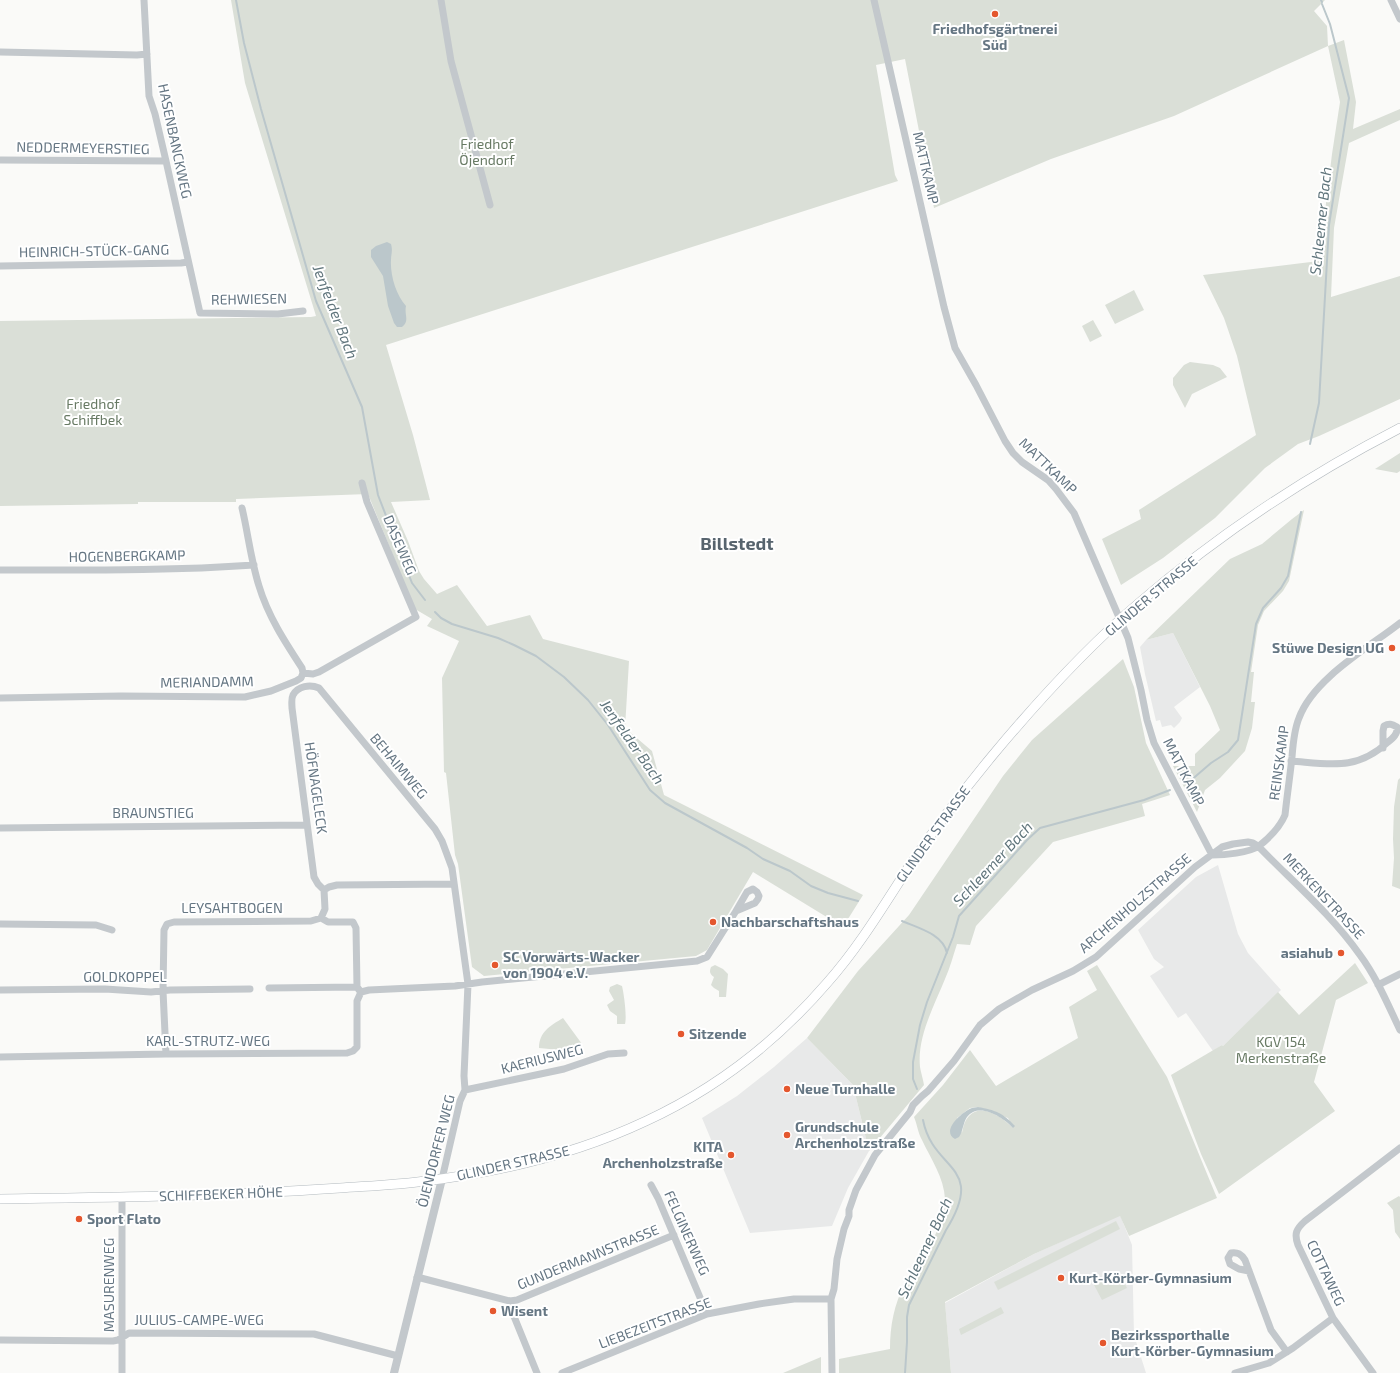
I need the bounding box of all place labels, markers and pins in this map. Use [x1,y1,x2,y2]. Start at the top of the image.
marker: Friedhofsgärtnerei Süd [990,9,1000,19]
place label: Friedhofsgärtnerei Süd [932,20,1058,53]
place label: Stüwe Design UG [1272,639,1384,656]
marker: Stüwe Design UG [1387,643,1397,653]
place label: Nachbarschaftshaus [721,913,859,930]
marker: Nachbarschaftshaus [708,917,718,927]
place label: asiahub [1281,944,1333,961]
place label: SC Vorwärts-Wacker von 1904 e.V. [503,948,640,981]
marker: asiahub [1336,948,1346,958]
marker: SC Vorwärts-Wacker von 1904 e.V. [490,960,500,970]
place label: Sitzende [689,1025,747,1042]
marker: Sitzende [676,1029,686,1039]
place label: Neue Turnhalle [795,1080,896,1097]
marker: Neue Turnhalle [782,1084,792,1094]
place label: Grundschule Archenholzstraße [795,1118,915,1151]
marker: Grundschule Archenholzstraße [782,1130,792,1140]
place label: KITA Archenholzstraße [603,1138,724,1171]
marker: KITA Archenholzstraße [726,1150,736,1160]
place label: Sport Flato [87,1210,161,1227]
marker: Sport Flato [74,1214,84,1224]
place label: Kurt-Körber-Gymnasium [1069,1269,1232,1286]
marker: Kurt-Körber-Gymnasium [1056,1273,1066,1283]
place label: Wisent [501,1302,548,1319]
marker: Wisent [488,1306,498,1316]
place label: Bezirkssporthalle Kurt-Körber-Gymnasium [1111,1326,1274,1359]
marker: Bezirkssporthalle Kurt-Körber-Gymnasium [1098,1338,1108,1348]

